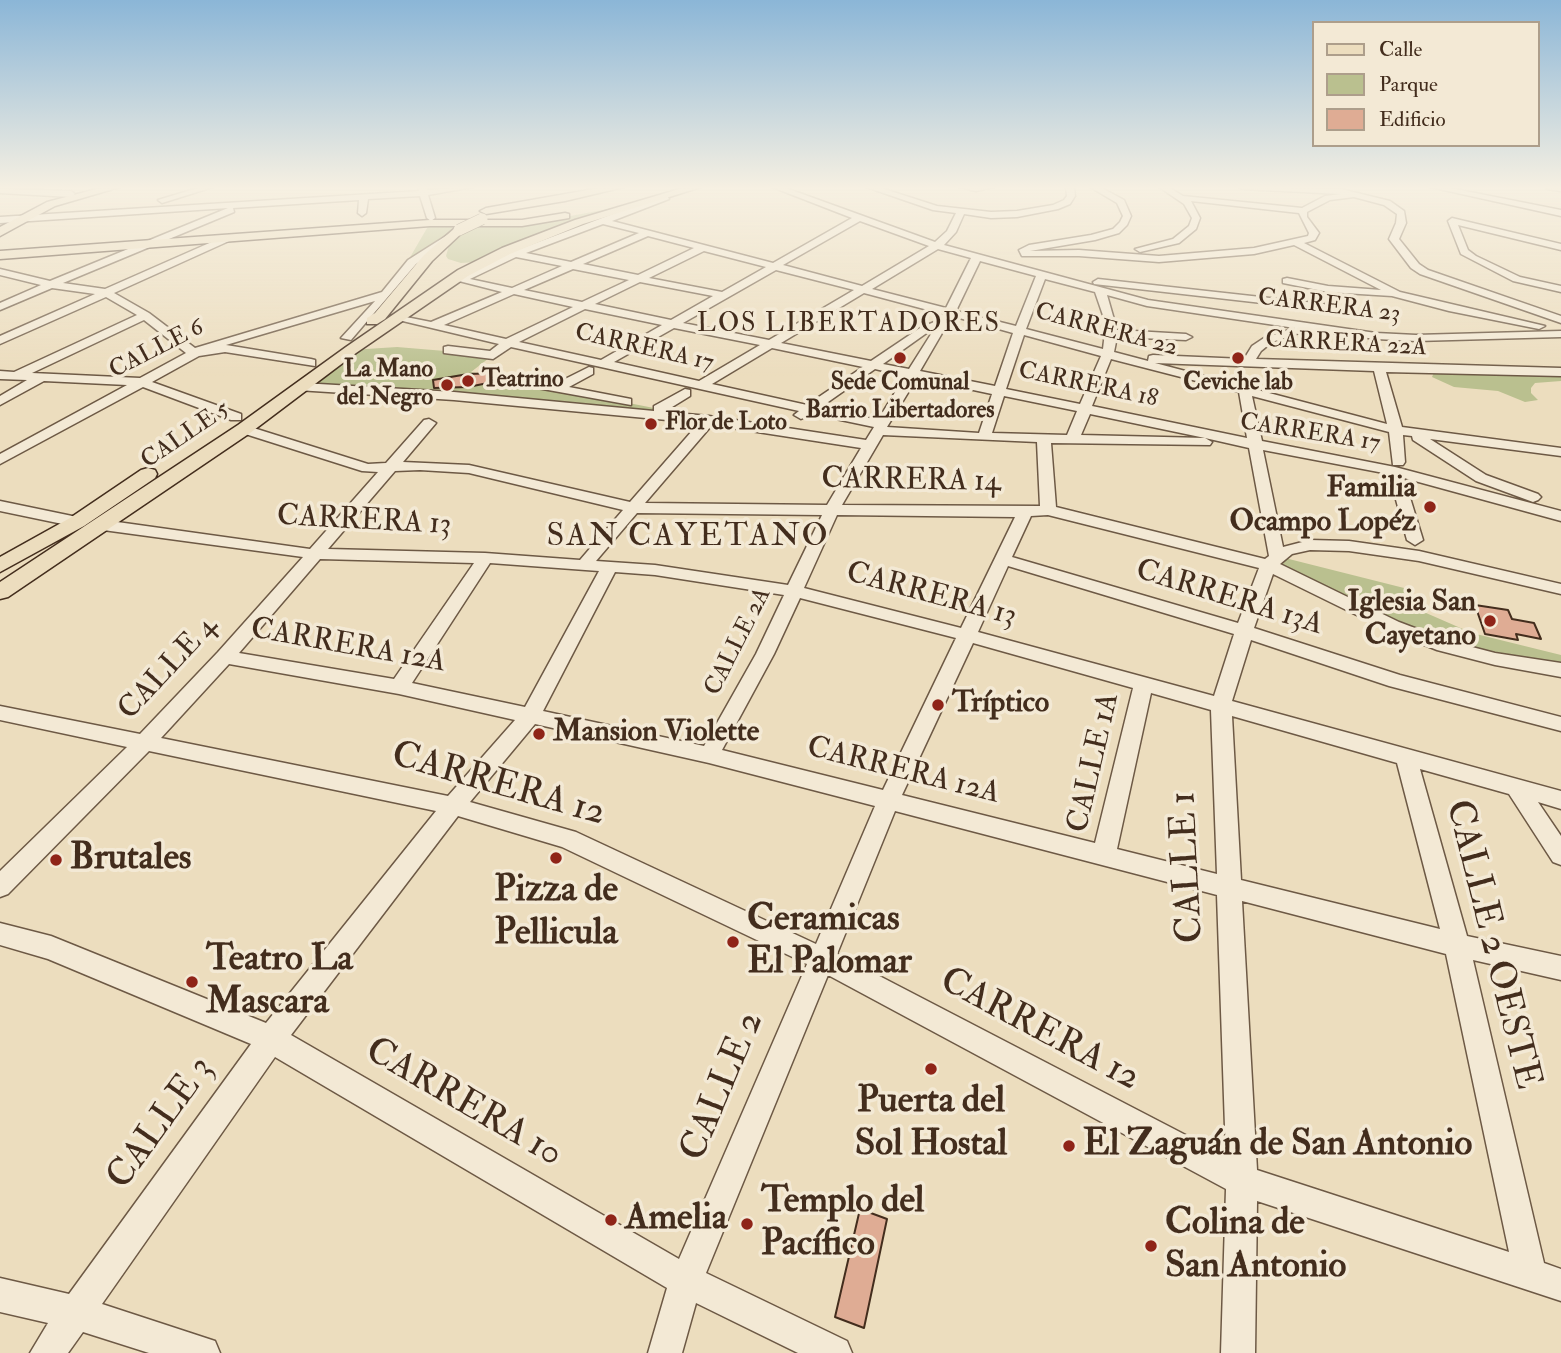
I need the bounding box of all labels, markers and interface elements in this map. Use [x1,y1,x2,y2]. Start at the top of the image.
legend [1312,21,1540,147]
text: Calle [1379,36,1422,63]
text: Parque [1379,71,1438,98]
text: Edificio [1379,106,1446,133]
street label: CARRERA 23 [1256,284,1402,330]
street label: CARRERA 22 [1032,298,1180,364]
district label: LOS LIBERTADORES [699,309,999,341]
street label: CALLE 6 [105,314,209,386]
street label: CARRERA 17 [572,319,716,379]
street label: CARRERA 22A [1265,326,1427,364]
marker: Sede Comunal Barrio Libertadores [892,350,908,366]
marker: Ceviche lab [1230,350,1246,366]
place label: La Mano del Negro [337,357,433,413]
street label: CARRERA 18 [1016,357,1160,415]
place label: Teatrino [482,367,564,395]
place label: Sede Comunal Barrio Libertadores [806,370,994,426]
place label: Ceviche lab [1183,370,1293,398]
marker: Teatrino [460,373,476,389]
marker: La Mano del Negro [439,377,455,393]
street label: CALLE 5 [136,396,236,476]
street label: CARRERA 17 [1238,409,1382,459]
place label: Flor de Loto [665,410,787,438]
marker: Flor de Loto [643,416,659,432]
street label: CARRERA 14 [821,462,1001,502]
place label: Familia Ocampo Lopéz [1230,472,1416,542]
street label: CARRERA 13 [276,499,452,545]
marker: Familia Ocampo Lopéz [1422,499,1438,515]
district label: SAN CAYETANO [548,519,828,557]
street label: CARRERA 13A [1131,553,1327,645]
street label: CARRERA 13 [842,556,1020,636]
street label: CALLE 2A [700,583,778,701]
place label: Iglesia San Cayetano [1348,586,1476,656]
street label: CALLE 4 [112,610,226,728]
street label: CARRERA 12A [248,612,448,682]
marker: Iglesia San Cayetano [1482,613,1498,629]
place label: Tríptico [952,687,1049,723]
street label: CALLE 1A [1061,690,1129,836]
marker: Tríptico [930,697,946,713]
place label: Mansion Violette [553,716,759,752]
marker: Mansion Violette [531,726,547,742]
street label: CARRERA 12A [803,731,1003,813]
street label: CARRERA 12 [386,734,610,838]
street label: CALLE 1 [1163,790,1215,944]
street label: CALLE 2 OESTE [1434,796,1548,1094]
place label: Brutales [70,838,192,882]
marker: Pizza de Pellicula [548,850,564,866]
marker: Brutales [48,852,64,868]
place label: Pizza de Pellicula [494,870,618,957]
place label: Ceramicas El Palomar [747,899,912,986]
marker: Ceramicas El Palomar [725,934,741,950]
place label: Teatro La Mascara [206,939,353,1026]
street label: CARRERA 12 [931,960,1147,1102]
marker: Teatro La Mascara [184,974,200,990]
street label: CALLE 2 [673,1006,775,1168]
street label: CARRERA 10 [357,1030,569,1178]
street label: CALLE 3 [99,1049,225,1199]
marker: Puerta del Sol Hostal [923,1061,939,1077]
place label: Puerta del Sol Hostal [855,1081,1007,1168]
place label: El Zaguán de San Antonio [1083,1124,1472,1168]
marker: El Zaguán de San Antonio [1061,1138,1077,1154]
place label: Templo del Pacífico [761,1181,924,1268]
place label: Amelia [625,1198,727,1242]
place label: Colina de San Antonio [1165,1203,1346,1290]
marker: Amelia [603,1212,619,1228]
marker: Templo del Pacífico [739,1216,755,1232]
marker: Colina de San Antonio [1143,1238,1159,1254]

